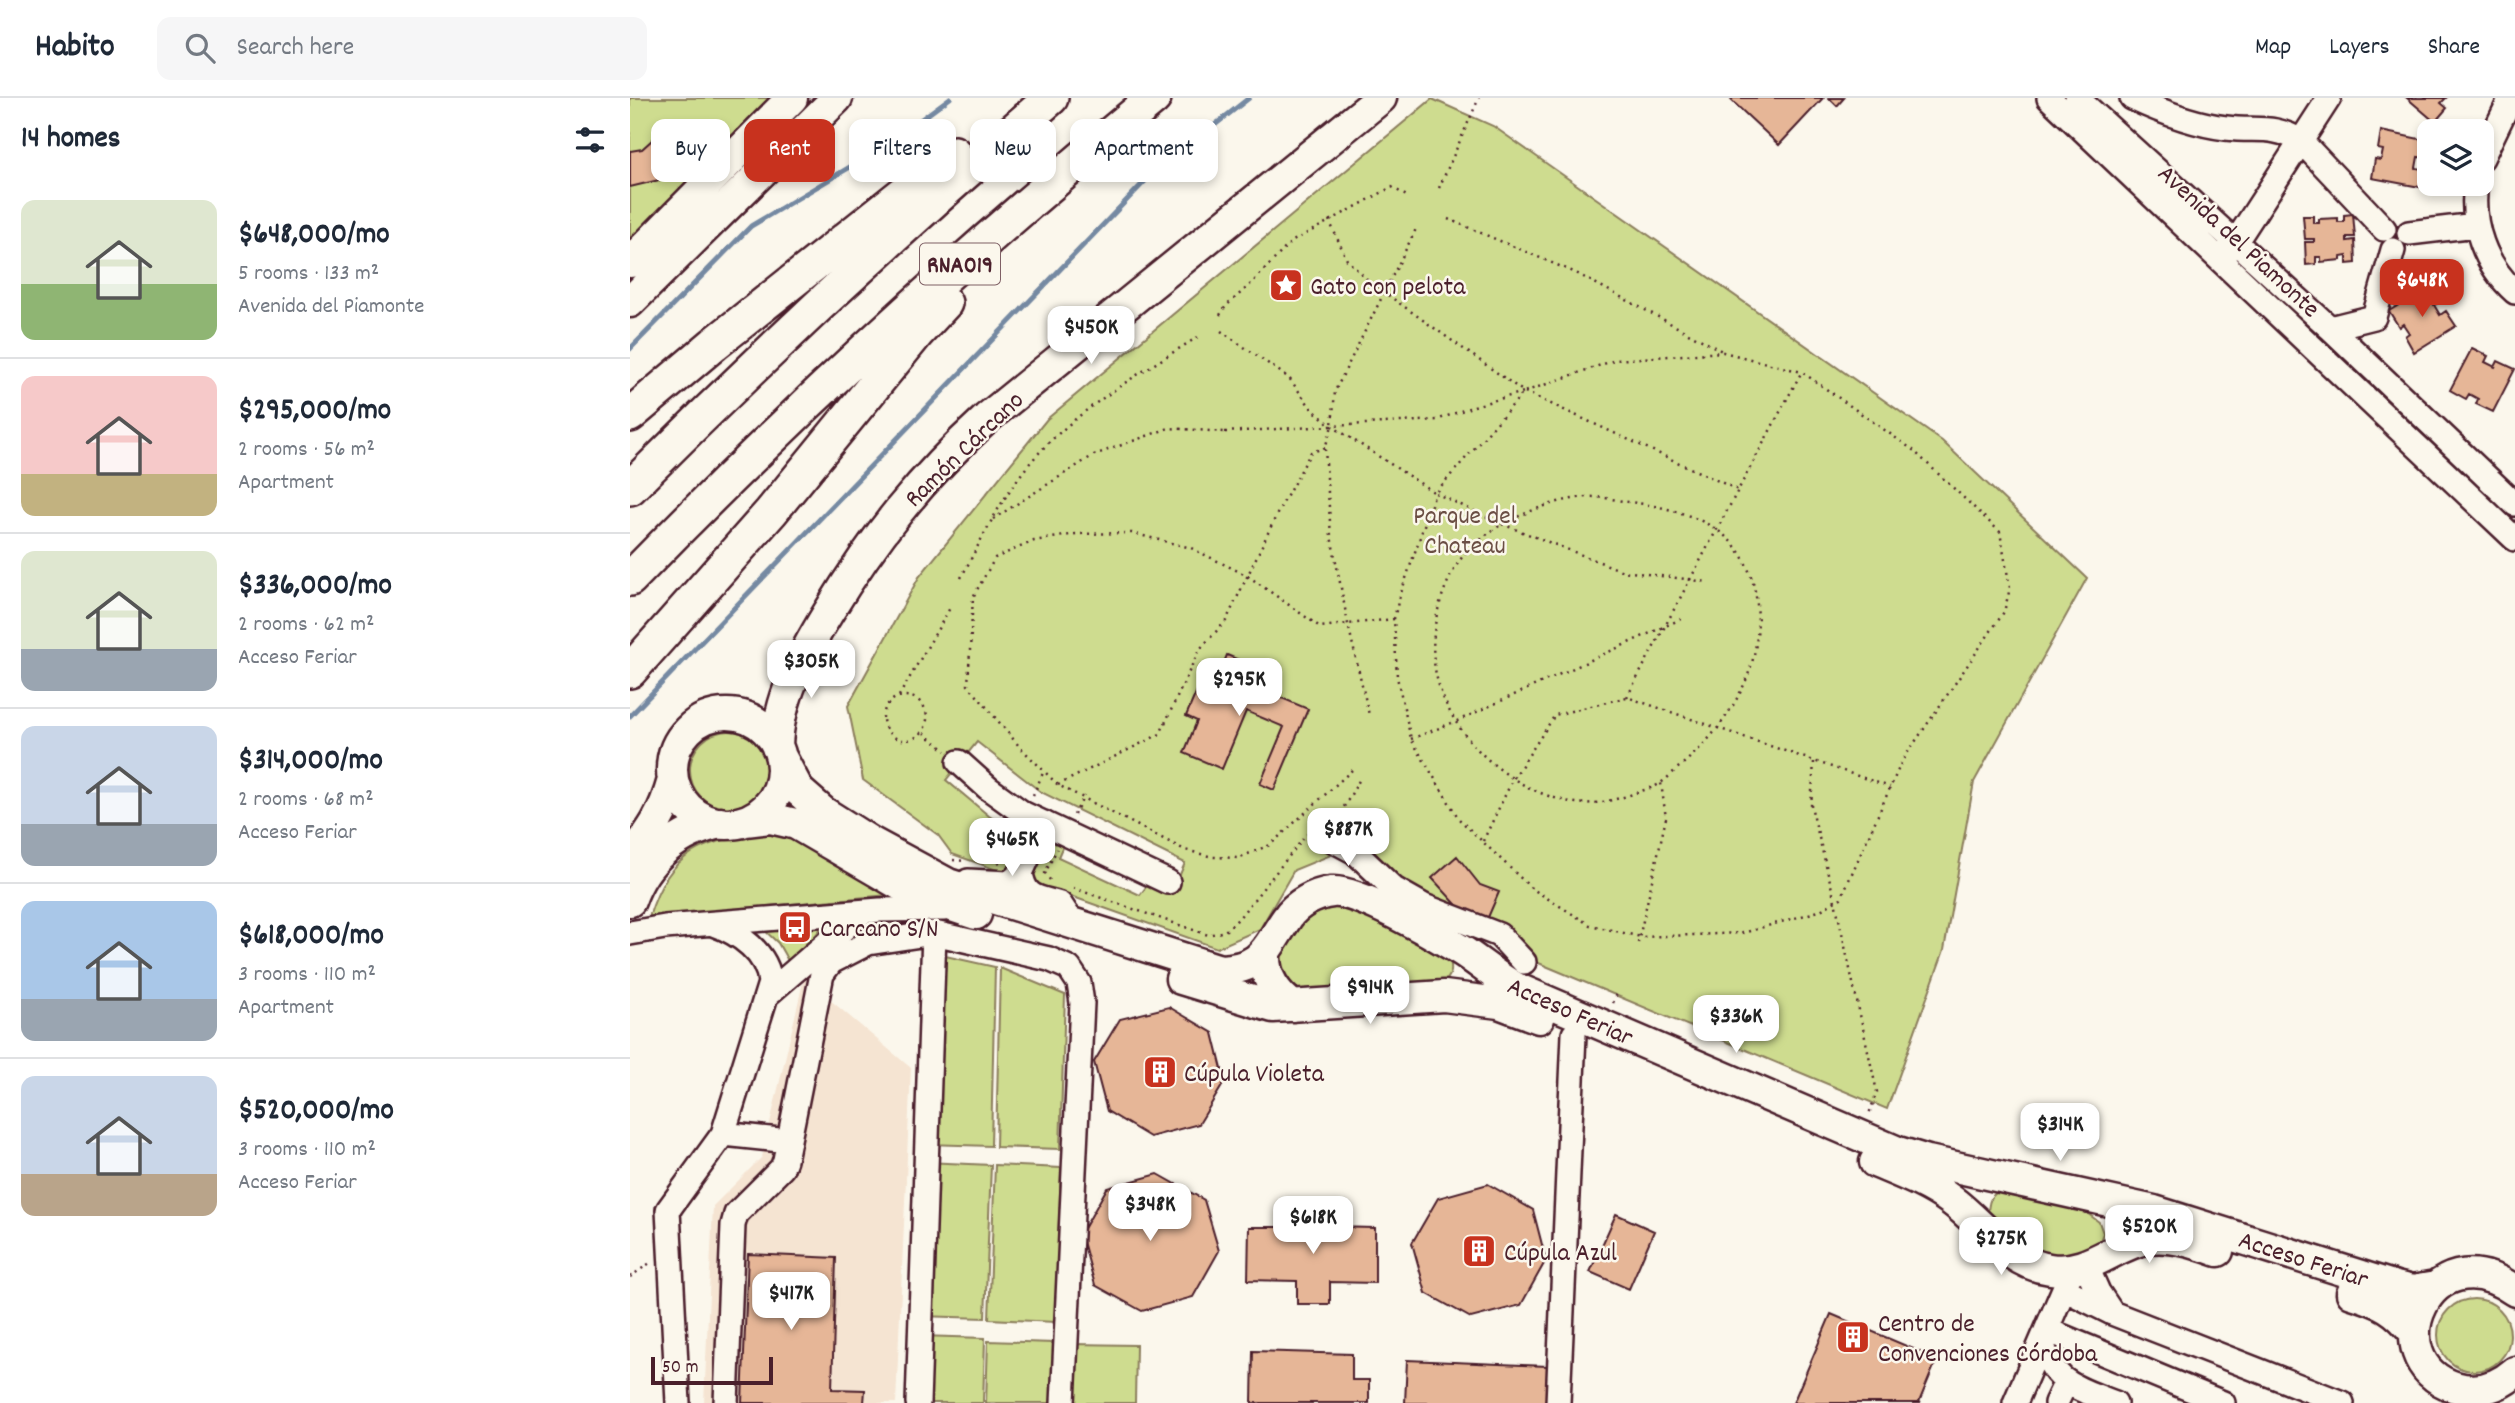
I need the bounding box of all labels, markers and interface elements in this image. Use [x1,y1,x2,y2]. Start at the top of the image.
search box [157,17,647,80]
text: Habito [35,25,115,72]
icon: search [181,29,219,67]
text: Search here [237,30,354,67]
text: Map [2255,31,2291,65]
text: Layers [2329,31,2390,65]
text: Share [2428,31,2480,65]
text: 14 homes [21,119,120,162]
chip: Buy [651,119,730,182]
chip: Rent [744,119,835,182]
chip: Filters [849,119,956,182]
chip: New [970,119,1056,182]
chip: Apartment [1070,119,1218,182]
map controls [2417,119,2494,196]
button: layers [2417,119,2494,196]
icon: filters [571,121,609,159]
street label: Avenida del Piamonte [2148,157,2327,328]
text: $648,000/mo [238,215,390,258]
icon: home [77,228,161,312]
road number: RNA019 [920,244,1000,284]
text: 5 rooms · 133 m² [238,258,379,291]
pin: $648K [2373,260,2471,319]
text: $648K [2396,265,2448,298]
place icon: Gato con pelota [1267,266,1305,304]
place label: Gato con pelota [1310,270,1466,307]
text: Avenida del Piamonte [238,291,424,324]
pin: $450K [1042,306,1140,366]
text: $450K [1063,312,1119,345]
street label: Ramón Cárcano [897,384,1034,517]
text: $295,000/mo [238,391,391,434]
icon: home [77,404,161,488]
text: 2 rooms · 56 m² [238,434,375,467]
text: Apartment [238,467,334,500]
park label: Parque del Chateau [1413,499,1517,566]
text: $336,000/mo [238,566,392,609]
icon: home [77,579,161,663]
text: 2 rooms · 62 m² [238,609,374,642]
pin: $305K [762,640,860,700]
text: Acceso Feriar [238,642,357,675]
text: $305K [783,646,839,679]
pin: $295K [1190,658,1288,718]
text: $295K [1212,664,1266,697]
text: $314,000/mo [238,741,383,784]
icon: home [77,754,161,838]
text: 2 rooms · 68 m² [238,784,374,817]
pin: $887K [1299,808,1397,868]
text: $887K [1323,814,1373,847]
text: Acceso Feriar [238,817,357,850]
pin: $465K [963,818,1061,878]
text: $465K [985,824,1039,857]
bus stop icon: Carcano S/N [776,908,814,946]
place label: Carcano S/N [820,912,939,949]
text: $618,000/mo [238,916,384,959]
icon: home [77,929,161,1013]
text: 3 rooms · 110 m² [238,959,376,992]
pin: $914K [1321,967,1419,1026]
street label: Acceso Feriar [1501,969,1639,1058]
text: $914K [1346,972,1394,1005]
text: Apartment [238,992,334,1025]
pin: $336K [1687,996,1785,1055]
text: $336K [1709,1001,1763,1034]
building icon: Cúpula Violeta [1141,1053,1179,1091]
place label: Cúpula Violeta [1184,1057,1325,1094]
text: $520,000/mo [238,1091,394,1134]
icon: home [77,1104,161,1188]
pin: $314K [2011,1104,2109,1163]
text: $314K [2036,1109,2084,1142]
text: 3 rooms · 110 m² [238,1134,376,1167]
text: Acceso Feriar [238,1167,357,1200]
pin: $348K [1101,1184,1199,1243]
text: $348K [1124,1189,1176,1222]
pin: $618K [1264,1196,1362,1256]
text: $618K [1289,1202,1337,1235]
pin: $520K [2100,1206,2198,1265]
text: $520K [2121,1211,2177,1244]
pin: $275K [1952,1218,2050,1277]
text: $275K [1975,1223,2027,1256]
street label: Acceso Feriar [2233,1223,2373,1300]
building icon: Cúpula Azul [1460,1232,1498,1270]
place label: Cúpula Azul [1504,1236,1617,1273]
pin: $417K [742,1272,840,1332]
text: $417K [768,1278,814,1311]
place label: Centro de Convenciones Córdoba [1878,1307,2098,1374]
building icon: Centro de Convenciones Córdoba [1834,1318,1872,1356]
scale bar [651,1354,774,1386]
text: 50 m [662,1355,699,1382]

